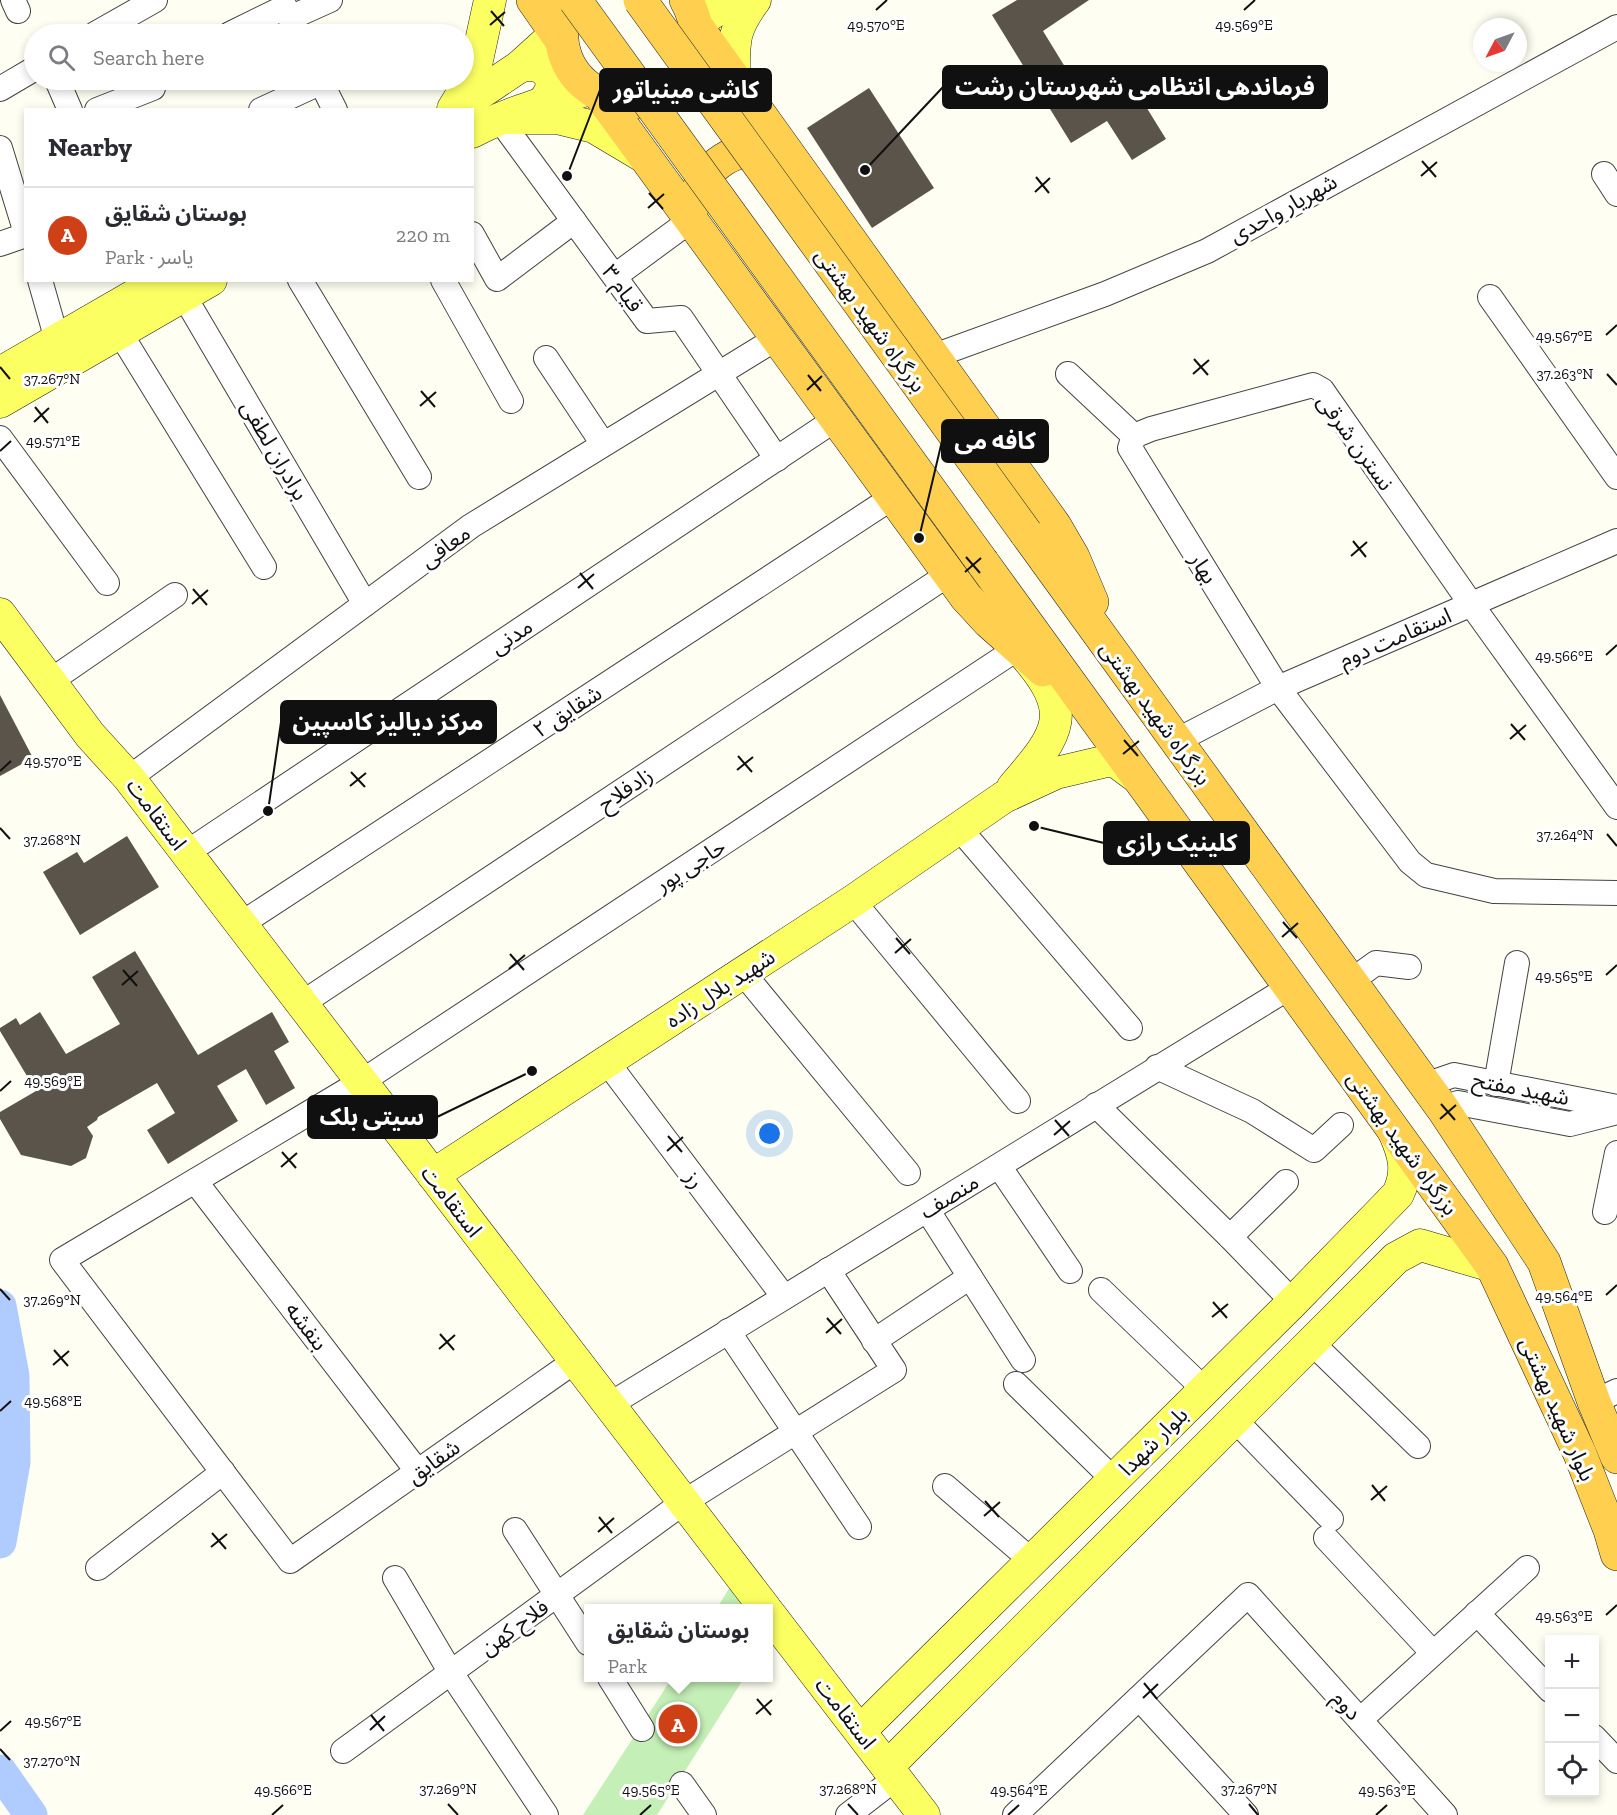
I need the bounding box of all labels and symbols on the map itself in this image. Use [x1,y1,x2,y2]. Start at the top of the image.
text: 49.570°E [847,16,905,34]
text: 49.569°E [1215,16,1273,34]
north arrow [1473,18,1527,72]
callout: فرماندهی انتظامی شهرستان رشت [943,66,1327,108]
callout: کاشی مینیاتور [600,69,771,111]
text: فرماندهی انتظامی شهرستان رشت [955,72,1315,101]
text: کاشی مینیاتور [612,75,760,104]
street label: شهریار واحدی [1225,168,1342,249]
street label: بزرگراه شهید بهشتی [809,243,932,398]
street label: قیام ۳ [594,259,649,319]
text: 49.567°E [1536,327,1593,345]
text: 37.263°N [1537,365,1593,383]
text: 37.267°N [24,370,80,388]
street label: نسترن شرقی [1311,389,1400,496]
street label: برادران لطفی [235,395,314,505]
callout: کافه می [942,420,1048,462]
text: کافه می [954,426,1037,455]
text: 49.571°E [26,432,80,450]
street label: معافی [415,519,476,574]
street label: بهار [1183,547,1223,589]
street label: استقامت دوم [1335,602,1457,676]
street label: مدنی [485,613,538,660]
street label: بزرگراه شهید بهشتی [1094,636,1217,791]
text: 49.566°E [1535,647,1593,665]
street label: شقایق ۲ [528,679,607,744]
callout: مرکز دیالیز کاسپین [281,701,496,743]
text: مرکز دیالیز کاسپین [292,707,484,738]
text: 49.570°E [24,752,82,770]
street label: زادفلاح [593,761,660,820]
street label: استقامت [121,773,193,856]
callout: کلینیک رازی [1104,822,1249,864]
text: 37.264°N [1536,826,1594,844]
text: کلینیک رازی [1117,828,1238,857]
text: 37.268°N [23,831,81,849]
street label: حاجی پور [649,833,731,900]
street label: شهید بلال زاده [661,943,780,1034]
text: 49.565°E [1535,967,1593,985]
street label: بزرگراه شهید بهشتی [1341,1066,1464,1221]
street label: شهید مفتح [1470,1066,1572,1114]
text: 49.569°E [24,1072,82,1090]
callout: سیتی بلک [308,1096,437,1138]
text: سیتی بلک [320,1102,424,1131]
your location [755,1119,784,1148]
street label: استقامت [415,1160,488,1243]
street label: رز [678,1164,710,1194]
street label: منصف [915,1168,984,1225]
text: 49.564°E [1535,1287,1593,1305]
text: 37.269°N [23,1291,81,1309]
street label: بنفشه [280,1297,334,1356]
street label: بلوار شهید بهشتی [1514,1333,1601,1485]
text: 49.568°E [24,1392,82,1410]
street label: بلوار شهدا [1113,1401,1194,1482]
street label: شقایق [401,1433,465,1489]
street label: فلاح کهن [475,1593,556,1664]
text: 49.563°E [1536,1607,1593,1625]
street label: استقامت [809,1672,882,1755]
street label: دوم [1324,1685,1367,1728]
pin: A [658,1702,698,1746]
text: 49.567°E [25,1712,82,1730]
text: 37.270°N [23,1752,81,1770]
text: 37.269°N [419,1780,477,1798]
text: 37.268°N [819,1780,877,1798]
text: 37.267°N [1221,1780,1277,1798]
text: 49.566°E [254,1781,312,1799]
text: 49.565°E [622,1781,680,1799]
text: 49.564°E [990,1781,1048,1799]
text: 49.563°E [1359,1781,1416,1799]

